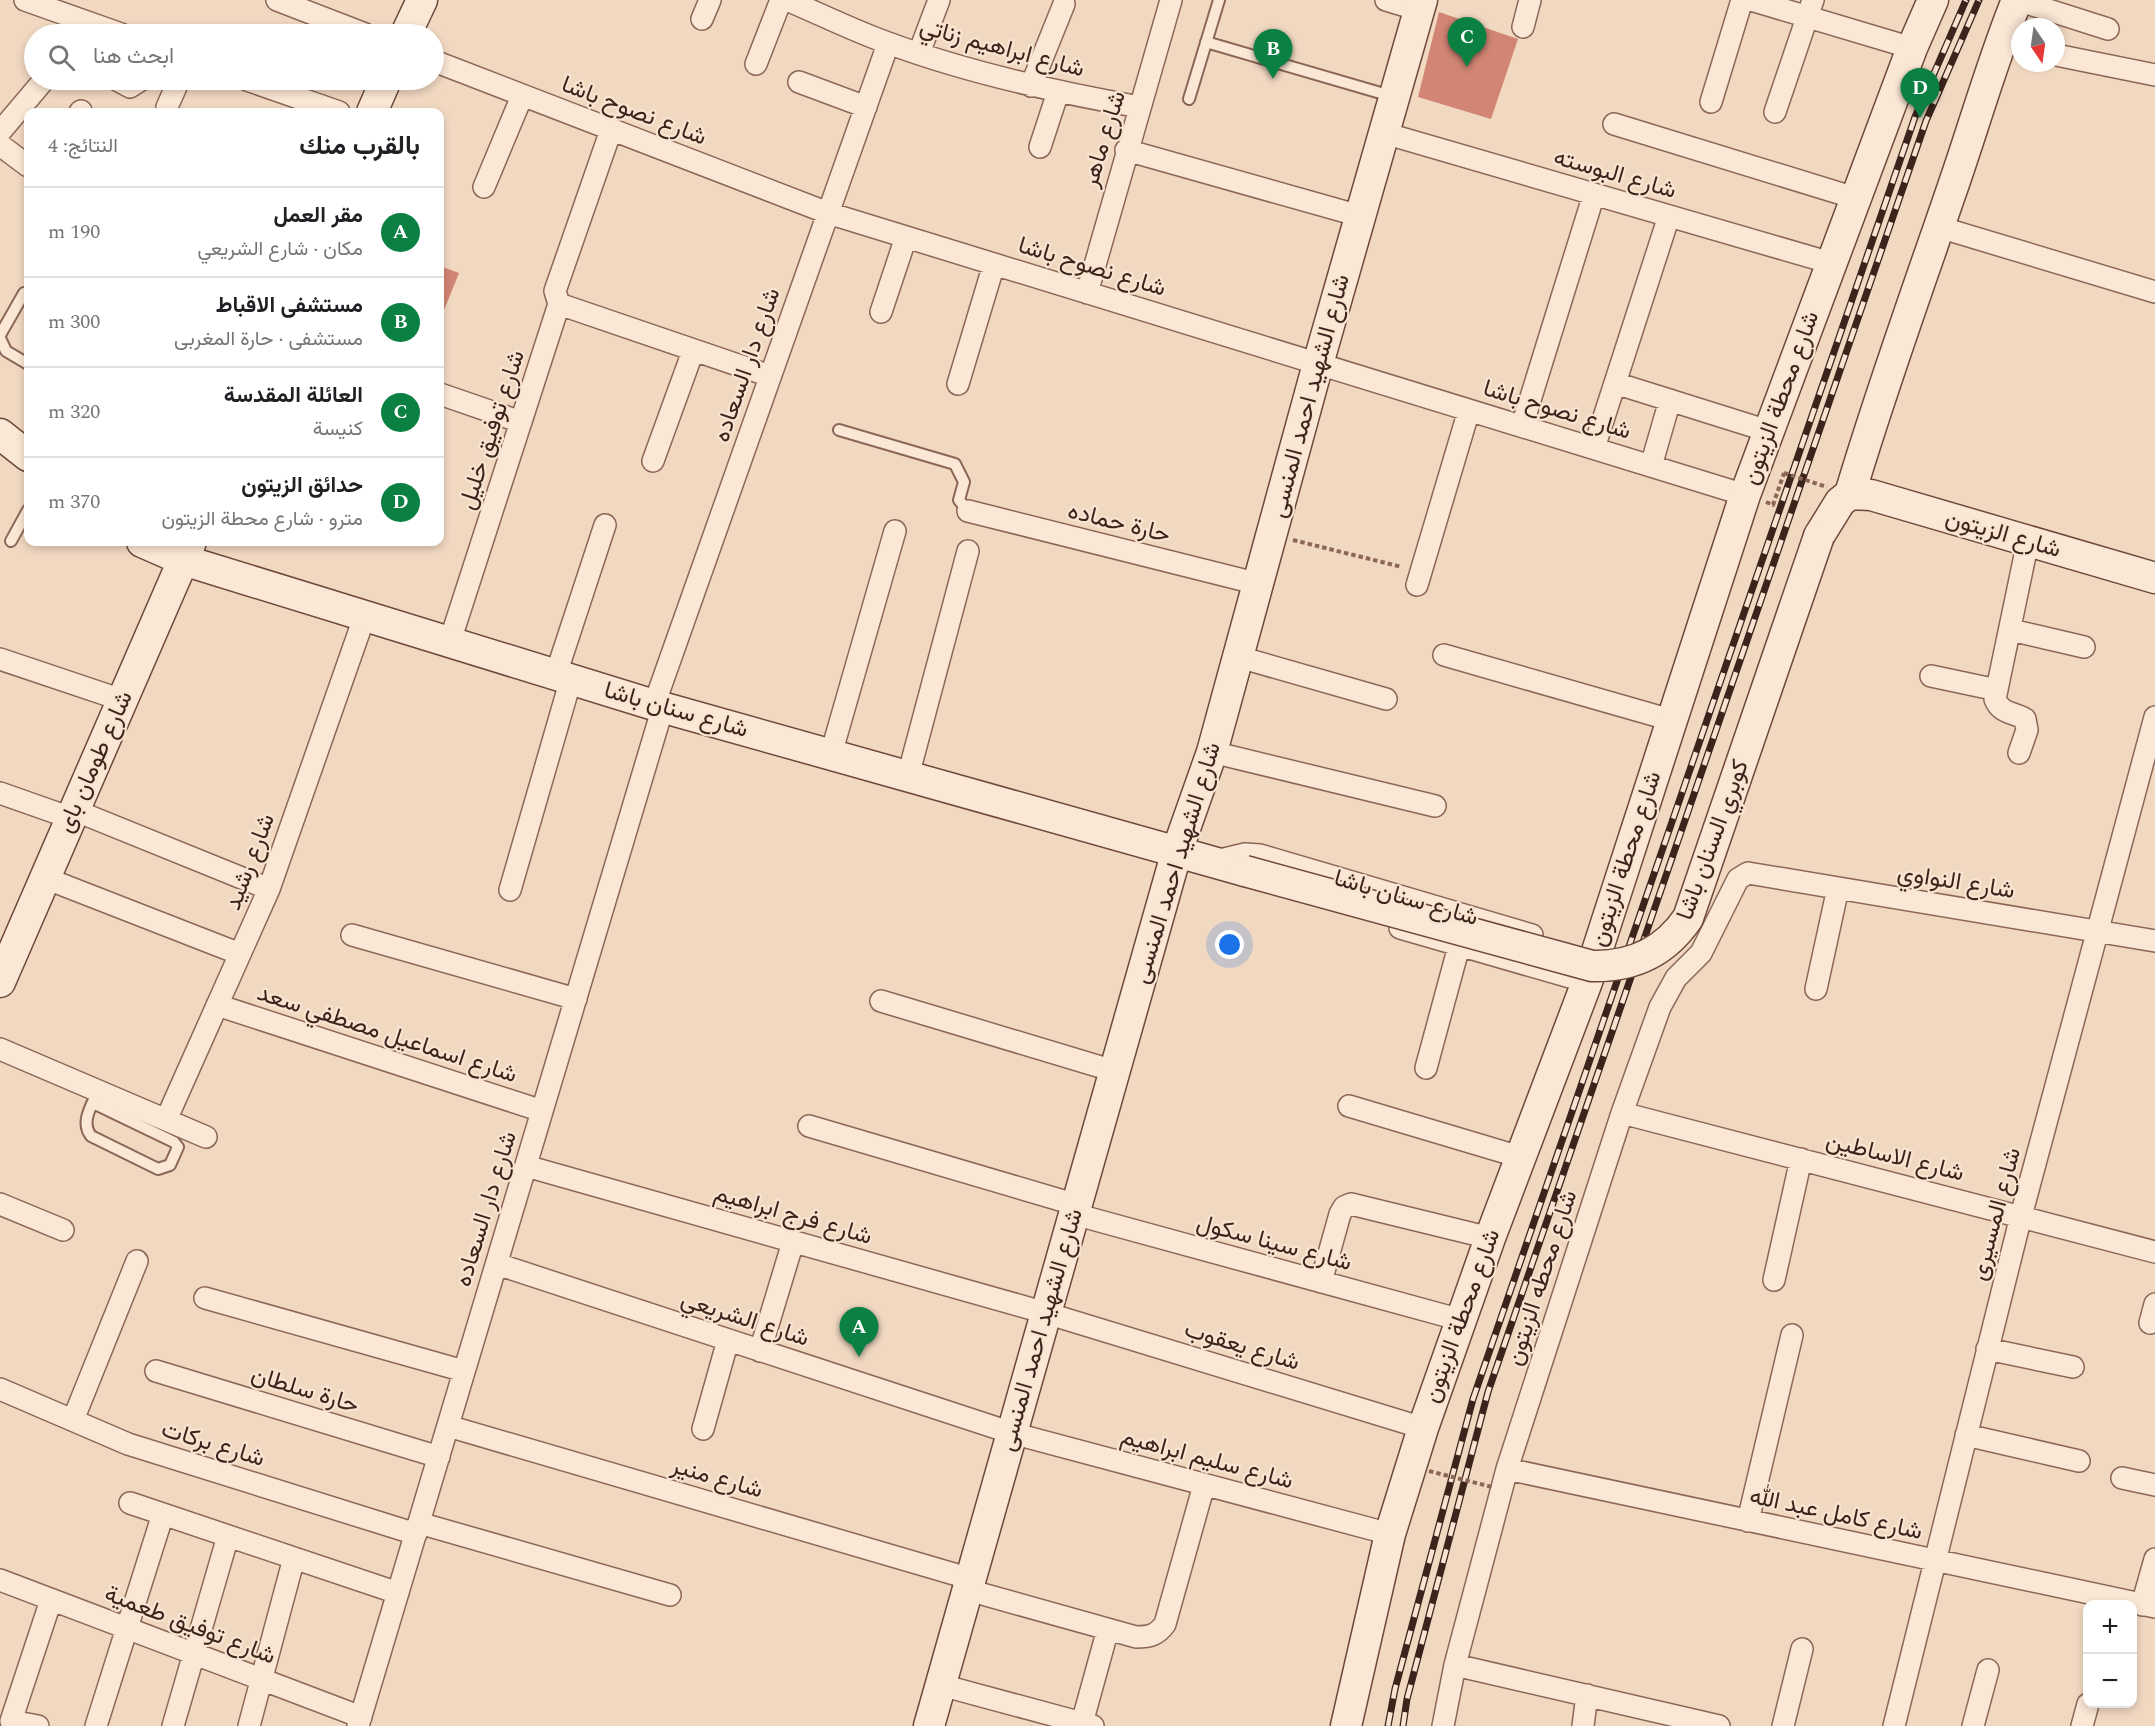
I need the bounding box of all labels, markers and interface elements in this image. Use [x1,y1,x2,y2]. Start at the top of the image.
street label: شارع ابراهيم زناتي [916,9,1088,87]
pin: C [1448,17,1486,67]
north arrow [2011,18,2065,72]
search box [24,24,444,90]
pin: B [1254,29,1292,79]
text: ابحث هنا [93,40,174,73]
icon: search [45,41,78,74]
street label: شارع نصوح باشا [556,67,712,155]
pin: D [1900,68,1940,118]
street label: شارع ماهر [1072,86,1136,193]
text: بالقرب منك [299,126,420,166]
text: النتائج: 4 [48,131,118,161]
street label: شارع البوسته [1549,139,1681,209]
text: مقر العمل [273,199,363,232]
text: 190 m [48,217,100,247]
text: A [393,217,408,247]
street label: شارع نصوح باشا [1014,227,1170,307]
text: مكان · شارع الشريعي [197,234,363,264]
street label: شارع الشهيد احمد المنسى [1260,270,1360,522]
street label: شارع دار السعاده [704,283,790,447]
text: مستشفى الاقباط [216,289,363,322]
street label: شارع محطة الزيتون [1733,306,1829,490]
text: 300 m [48,307,100,337]
text: B [393,307,408,337]
text: مستشفى · حارة المغربى [174,324,363,354]
street label: شارع توفيق خليل [449,346,535,514]
street label: شارع نصوح باشا [1479,370,1635,450]
text: العائلة المقدسة [224,379,363,412]
text: 320 m [48,397,100,427]
text: C [393,397,408,427]
text: كنيسة [313,414,363,444]
text: حدائق الزيتون [241,469,363,502]
text: 370 m [48,487,100,517]
text: D [392,487,409,517]
street label: حارة حماده [1064,493,1174,553]
street label: شارع الزيتون [1941,500,2065,568]
text: مترو · شارع محطة الزيتون [162,504,363,534]
street label: شارع سنان باشا [600,672,752,748]
street label: شارع طومان باى [48,685,142,839]
street label: شارع الشهيد احمد المنسى [1123,738,1231,988]
street label: كوبري السنان باشا [1667,755,1759,925]
street label: شارع محطة الزيتون [1581,767,1671,951]
street label: شارع رشيد [215,808,285,916]
street label: شارع النواوي [1895,855,2017,909]
street label: شارع سنان باشا [1330,860,1482,936]
your location [1215,930,1244,959]
street label: شارع اسماعيل مصطفي سعد [252,975,522,1093]
street label: شارع الاساطين [1822,1122,1968,1192]
street label: شارع دار السعاده [445,1127,527,1291]
street label: شارع المسيرى [1961,1143,2031,1285]
street label: شارع فرج ابراهيم [710,1175,876,1255]
street label: شارع محطه الزيتون [1497,1186,1587,1370]
street label: شارع الشهيد احمد المنسى [989,1205,1093,1455]
street label: شارع سينا سكول [1192,1205,1356,1281]
street label: شارع محطة الزيتون [1414,1224,1510,1408]
street label: شارع الشريعي [676,1281,814,1357]
pin: A [840,1308,878,1357]
street label: شارع يعقوب [1180,1311,1304,1381]
street label: حارة سلطان [247,1357,363,1423]
street label: شارع بركات [157,1411,269,1477]
street label: شارع سليم ابراهيم [1117,1419,1297,1499]
street label: شارع منير [666,1447,767,1508]
street label: شارع كامل عبد الله [1746,1478,1926,1550]
street label: شارع توفيق طعمية [99,1576,281,1674]
map controls [2083,1600,2137,1708]
button: + [2083,1600,2137,1654]
button: − [2083,1654,2137,1708]

